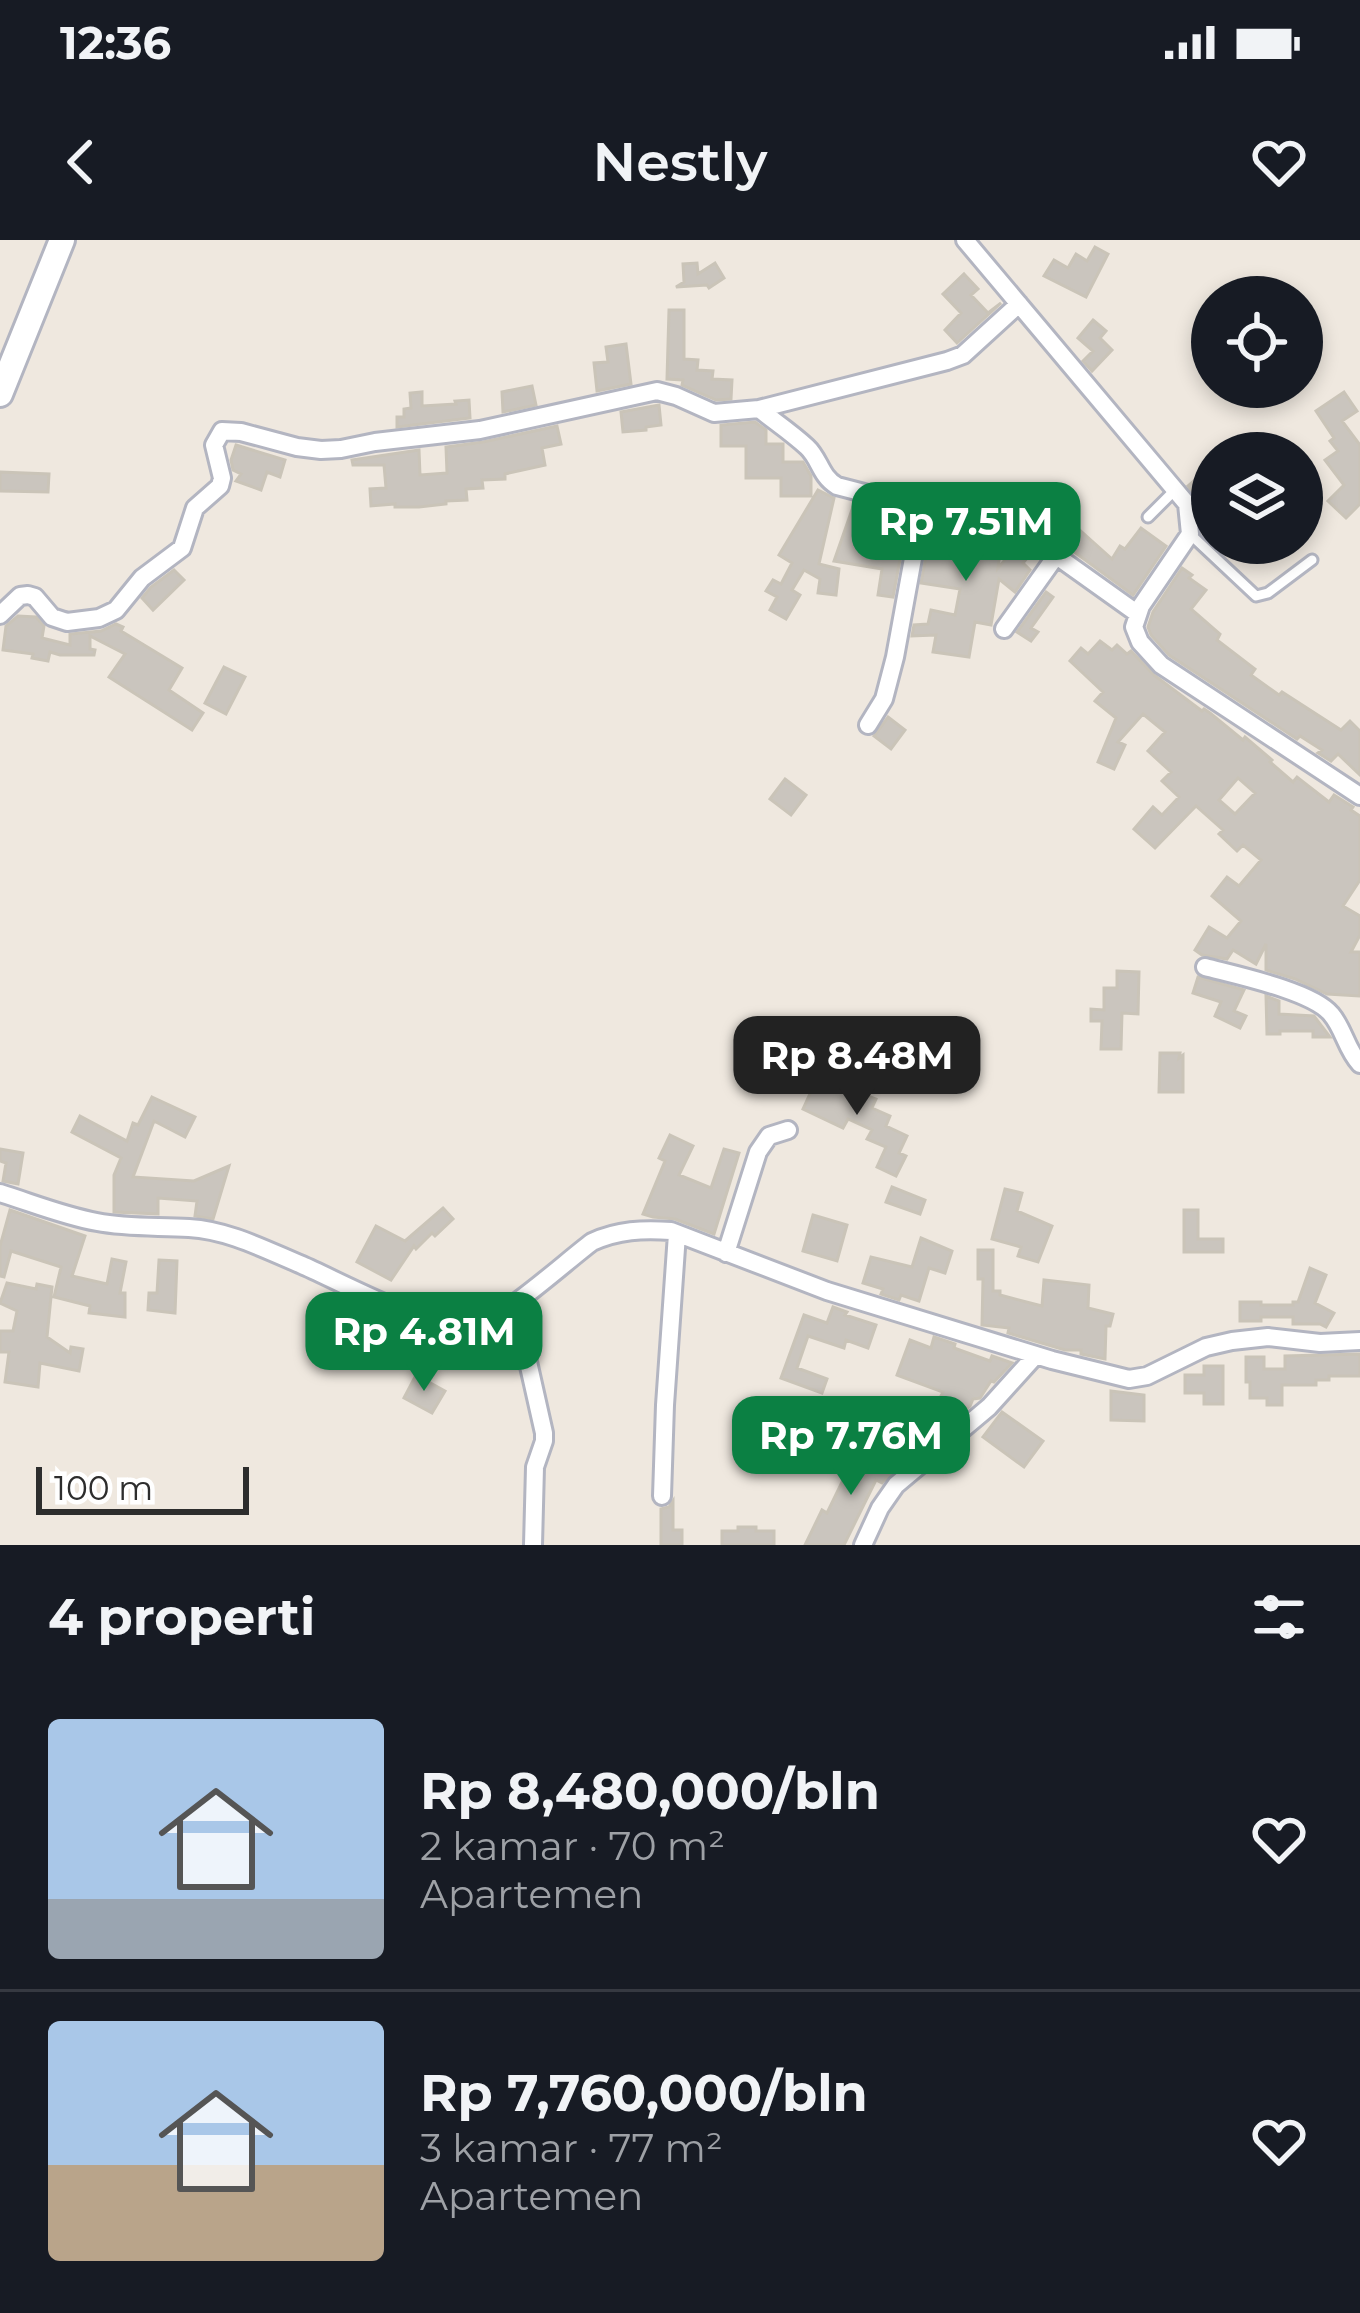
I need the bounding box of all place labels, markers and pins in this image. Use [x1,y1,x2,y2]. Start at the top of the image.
pin: Rp 7.51M [842,482,1090,584]
pin: Rp 8.48M [733,1016,981,1118]
pin: Rp 4.81M [300,1292,548,1394]
pin: Rp 7.76M [727,1396,975,1498]

